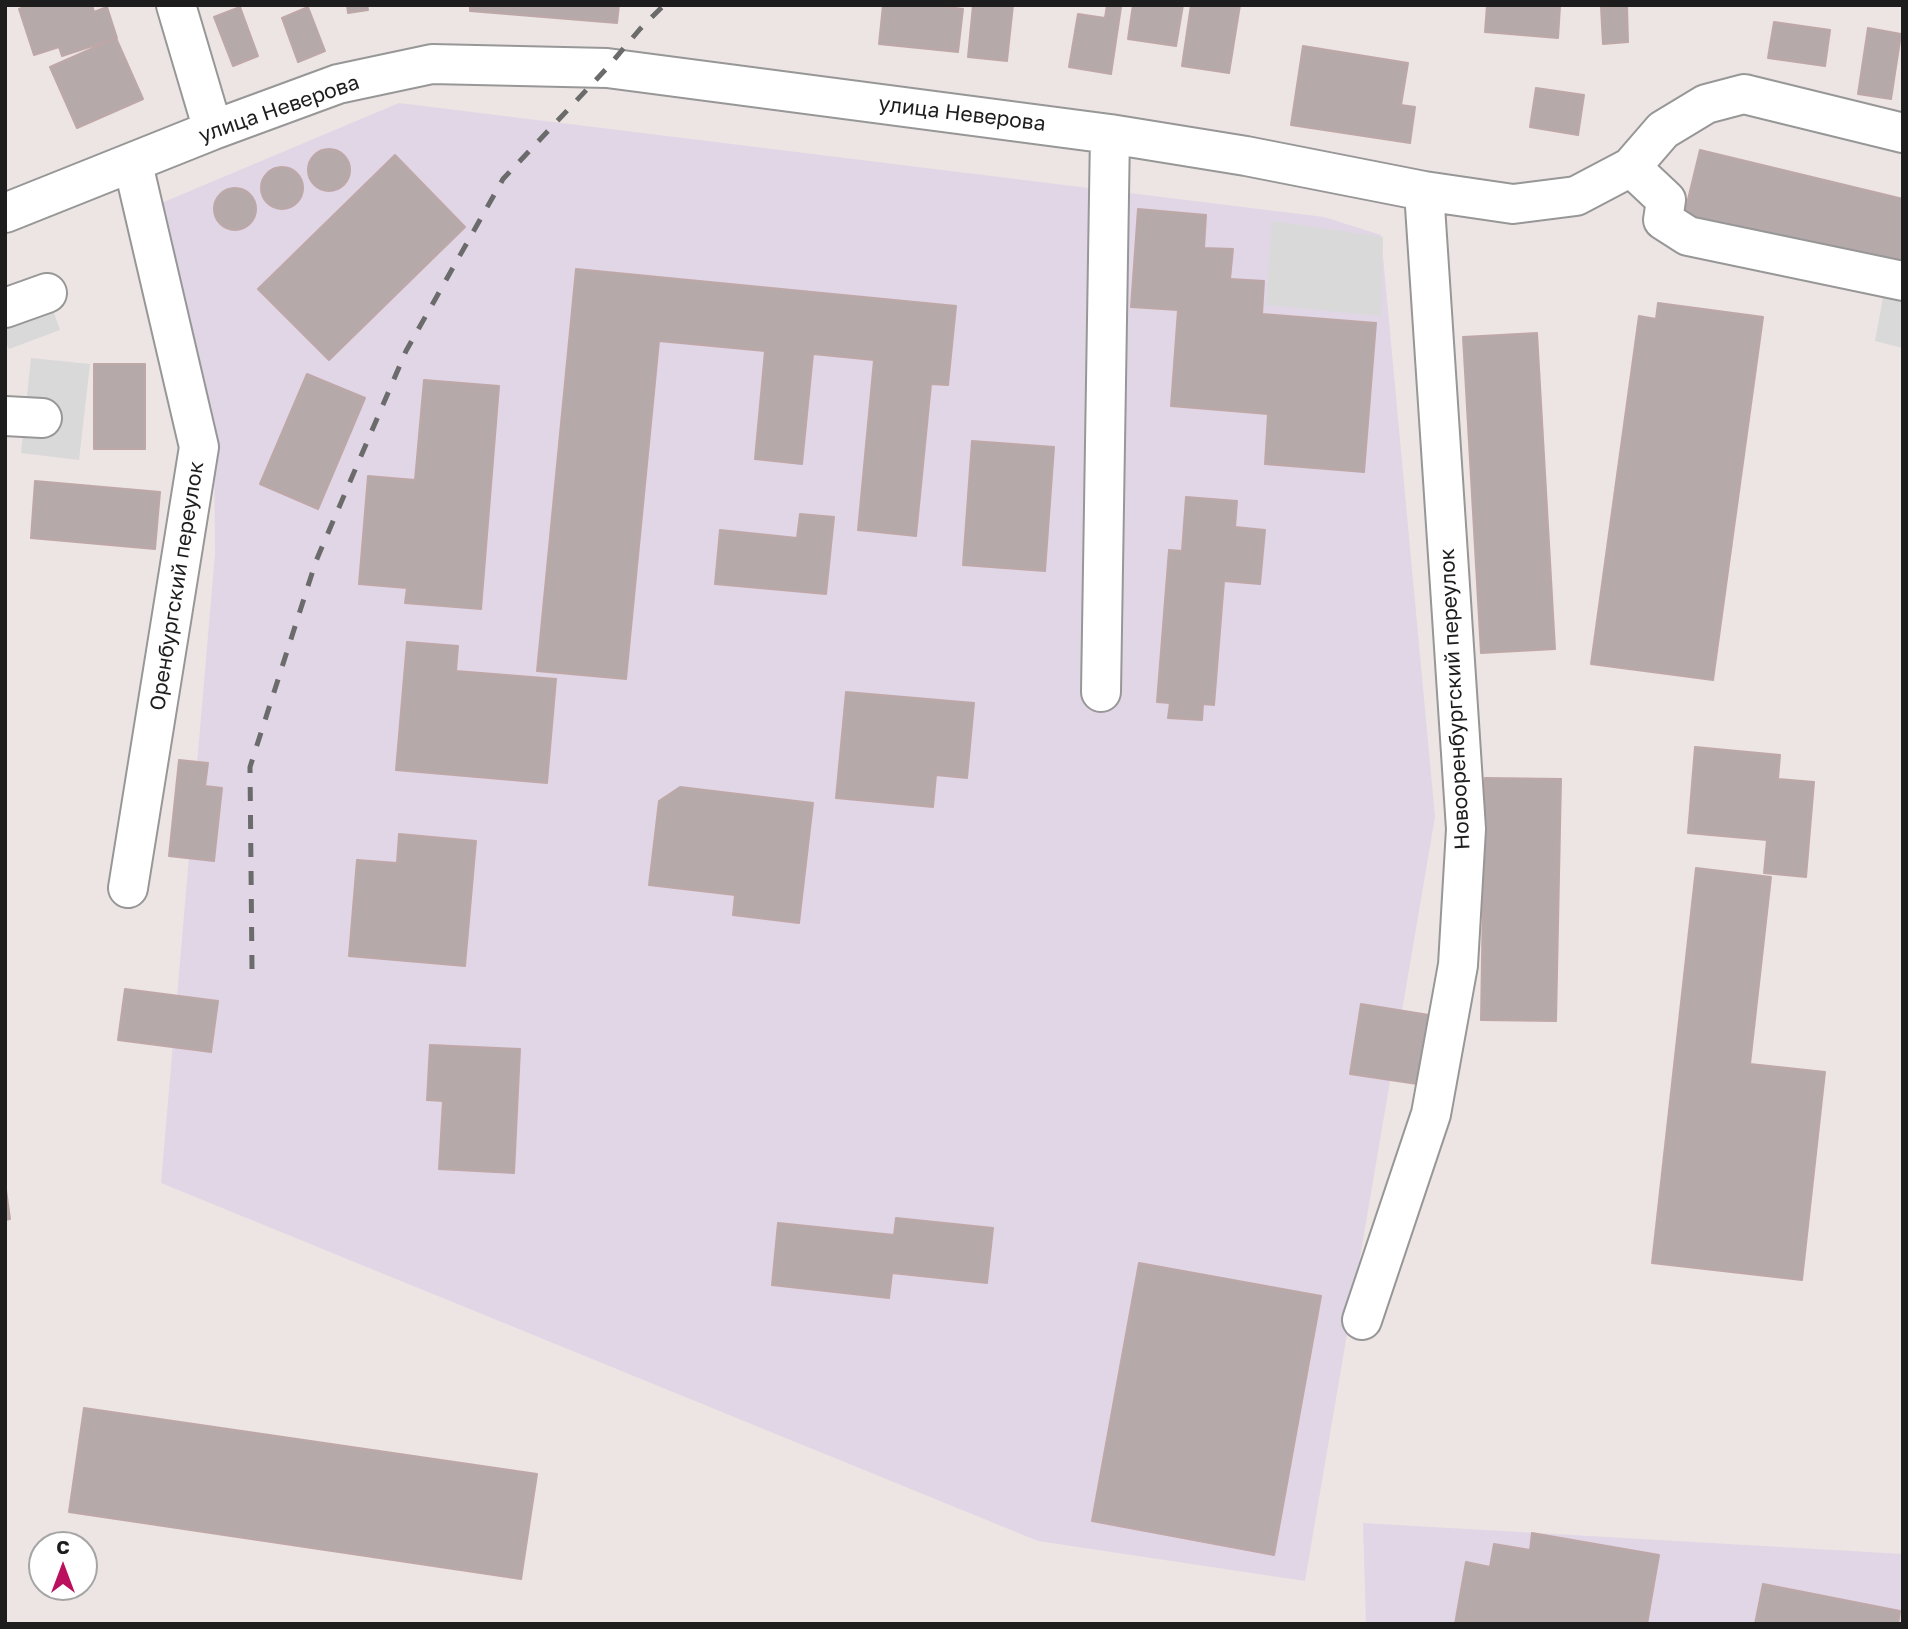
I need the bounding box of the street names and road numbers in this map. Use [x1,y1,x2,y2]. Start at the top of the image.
street label: улица Неверова [195,70,363,148]
street label: улица Неверова [877,91,1047,137]
street label: Оренбургский переулок [145,460,209,712]
street label: Новооренбургский переулок [1435,548,1475,850]

